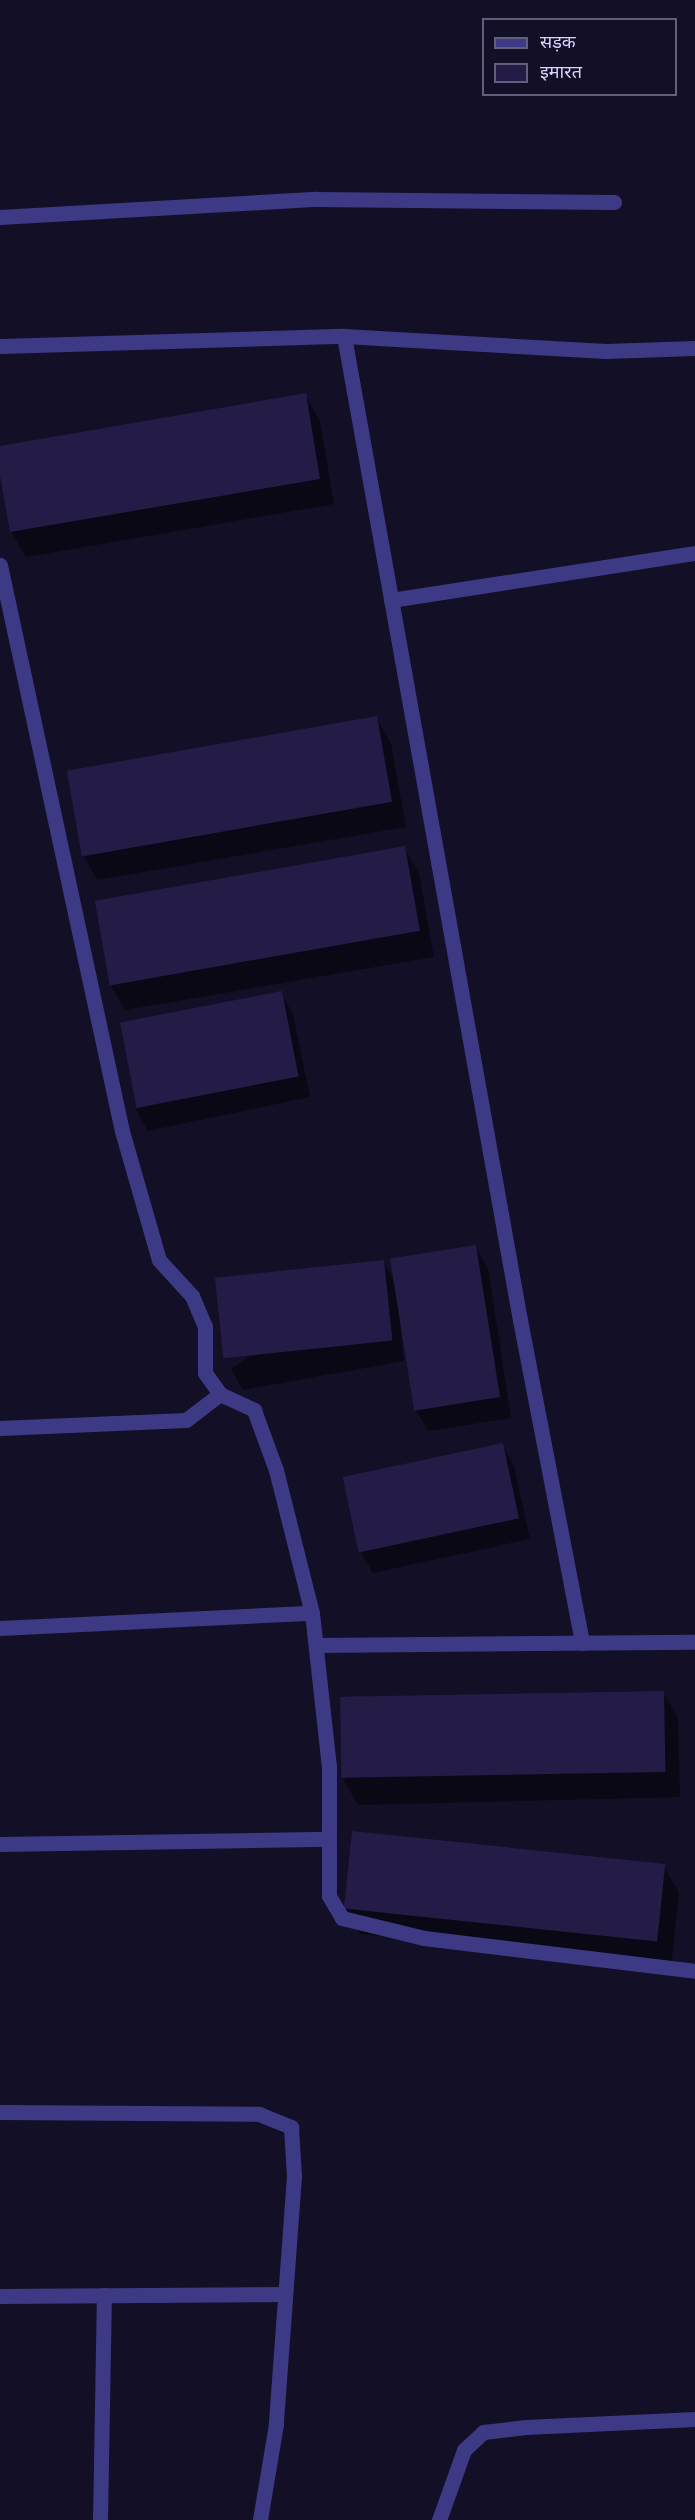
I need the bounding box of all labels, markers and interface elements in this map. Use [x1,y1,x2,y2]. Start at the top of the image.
legend [482,18,677,96]
text: सड़क [540,31,576,52]
text: इमारत [540,61,582,82]

